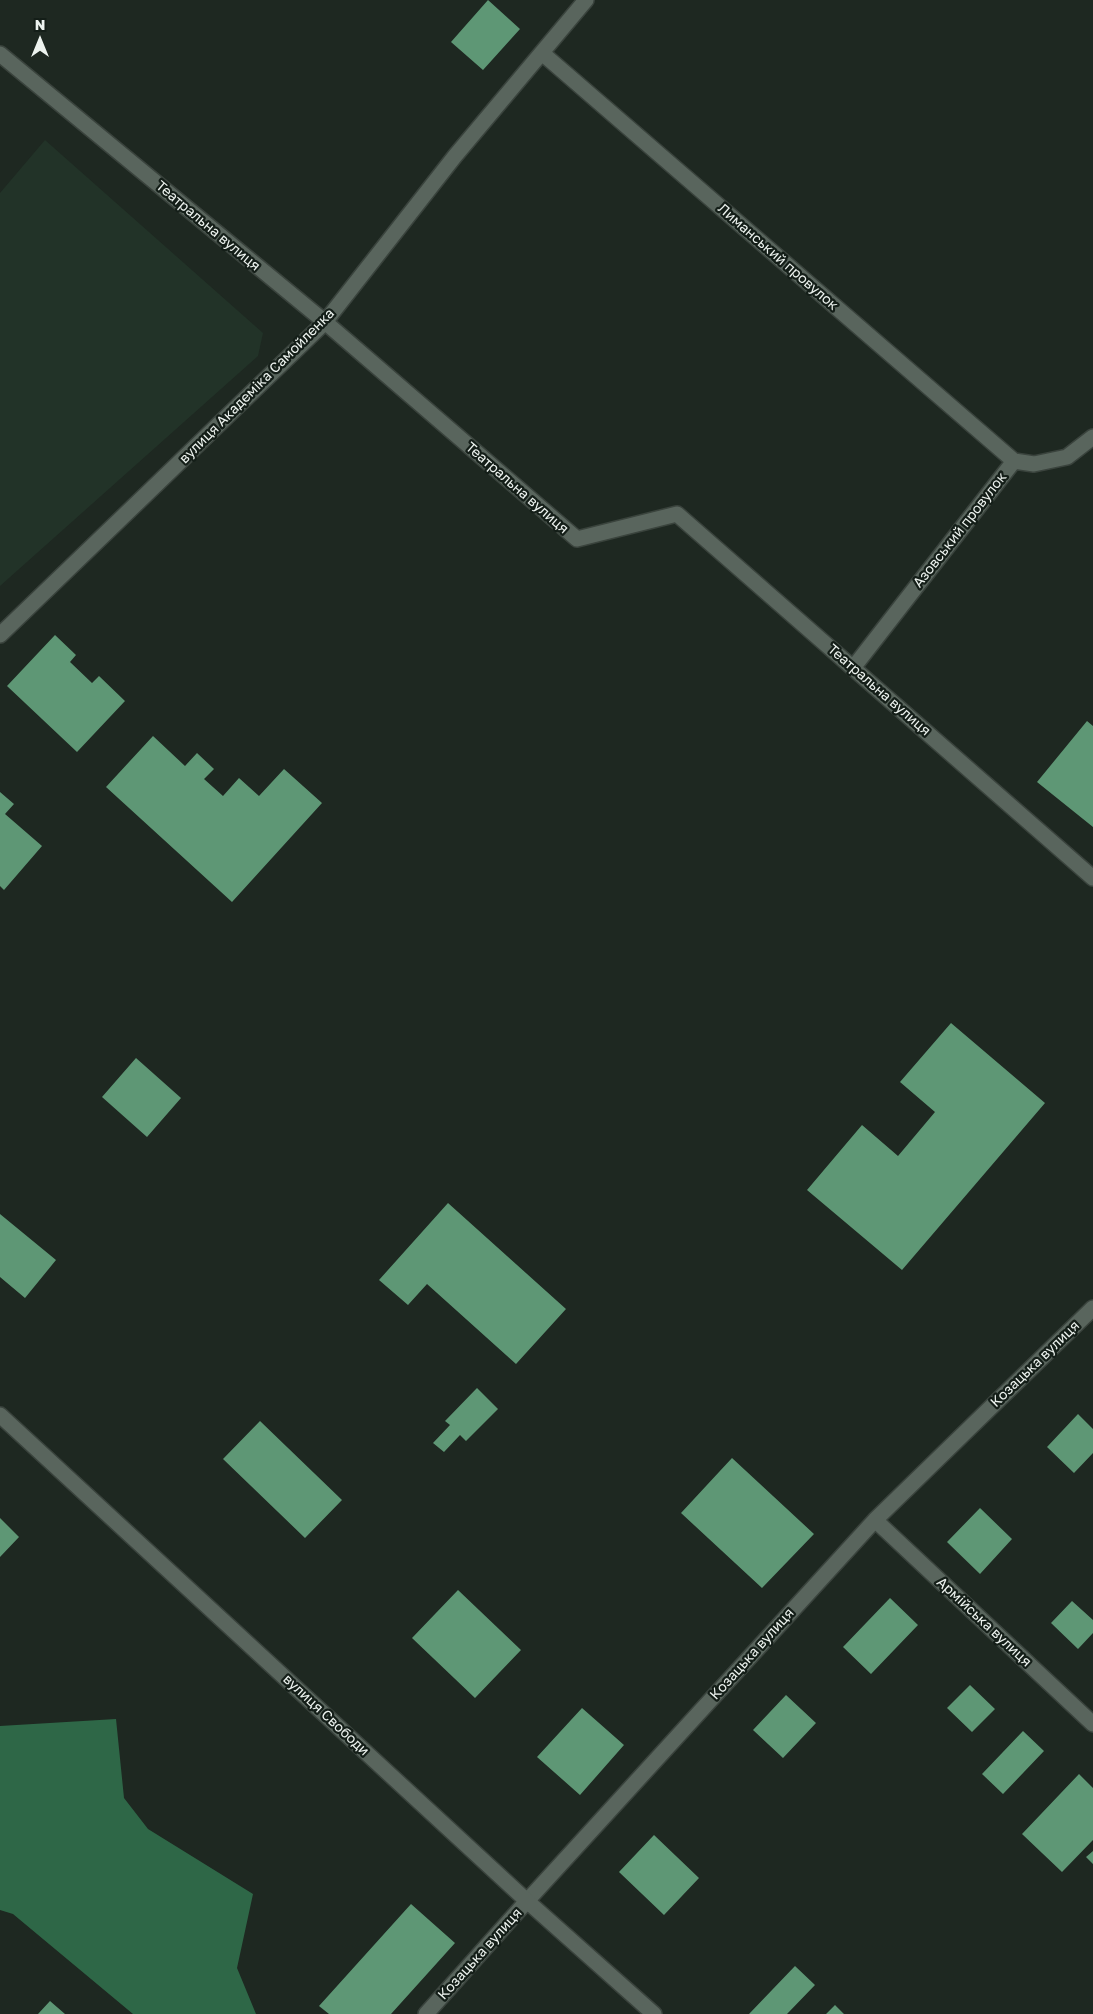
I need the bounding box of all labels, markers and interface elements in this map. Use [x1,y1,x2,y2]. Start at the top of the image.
north arrow [15,15,65,65]
text: N [35,16,45,33]
street label: Театральна вулиця [152,177,264,275]
street label: Лиманський провулок [714,200,842,314]
street label: вулиця Академіка Самойленка [176,305,338,467]
street label: Театральна вулиця [462,439,572,537]
street label: Азовський провулок [910,469,1010,591]
street label: Театральна вулиця [824,641,934,739]
street label: Козацька вулиця [987,1317,1083,1411]
street label: Армійська вулиця [933,1574,1035,1670]
street label: Козацька вулиця [707,1605,797,1703]
street label: вулиця Свободи [279,1671,373,1759]
street label: Козацька вулиця [435,1905,525,2003]

